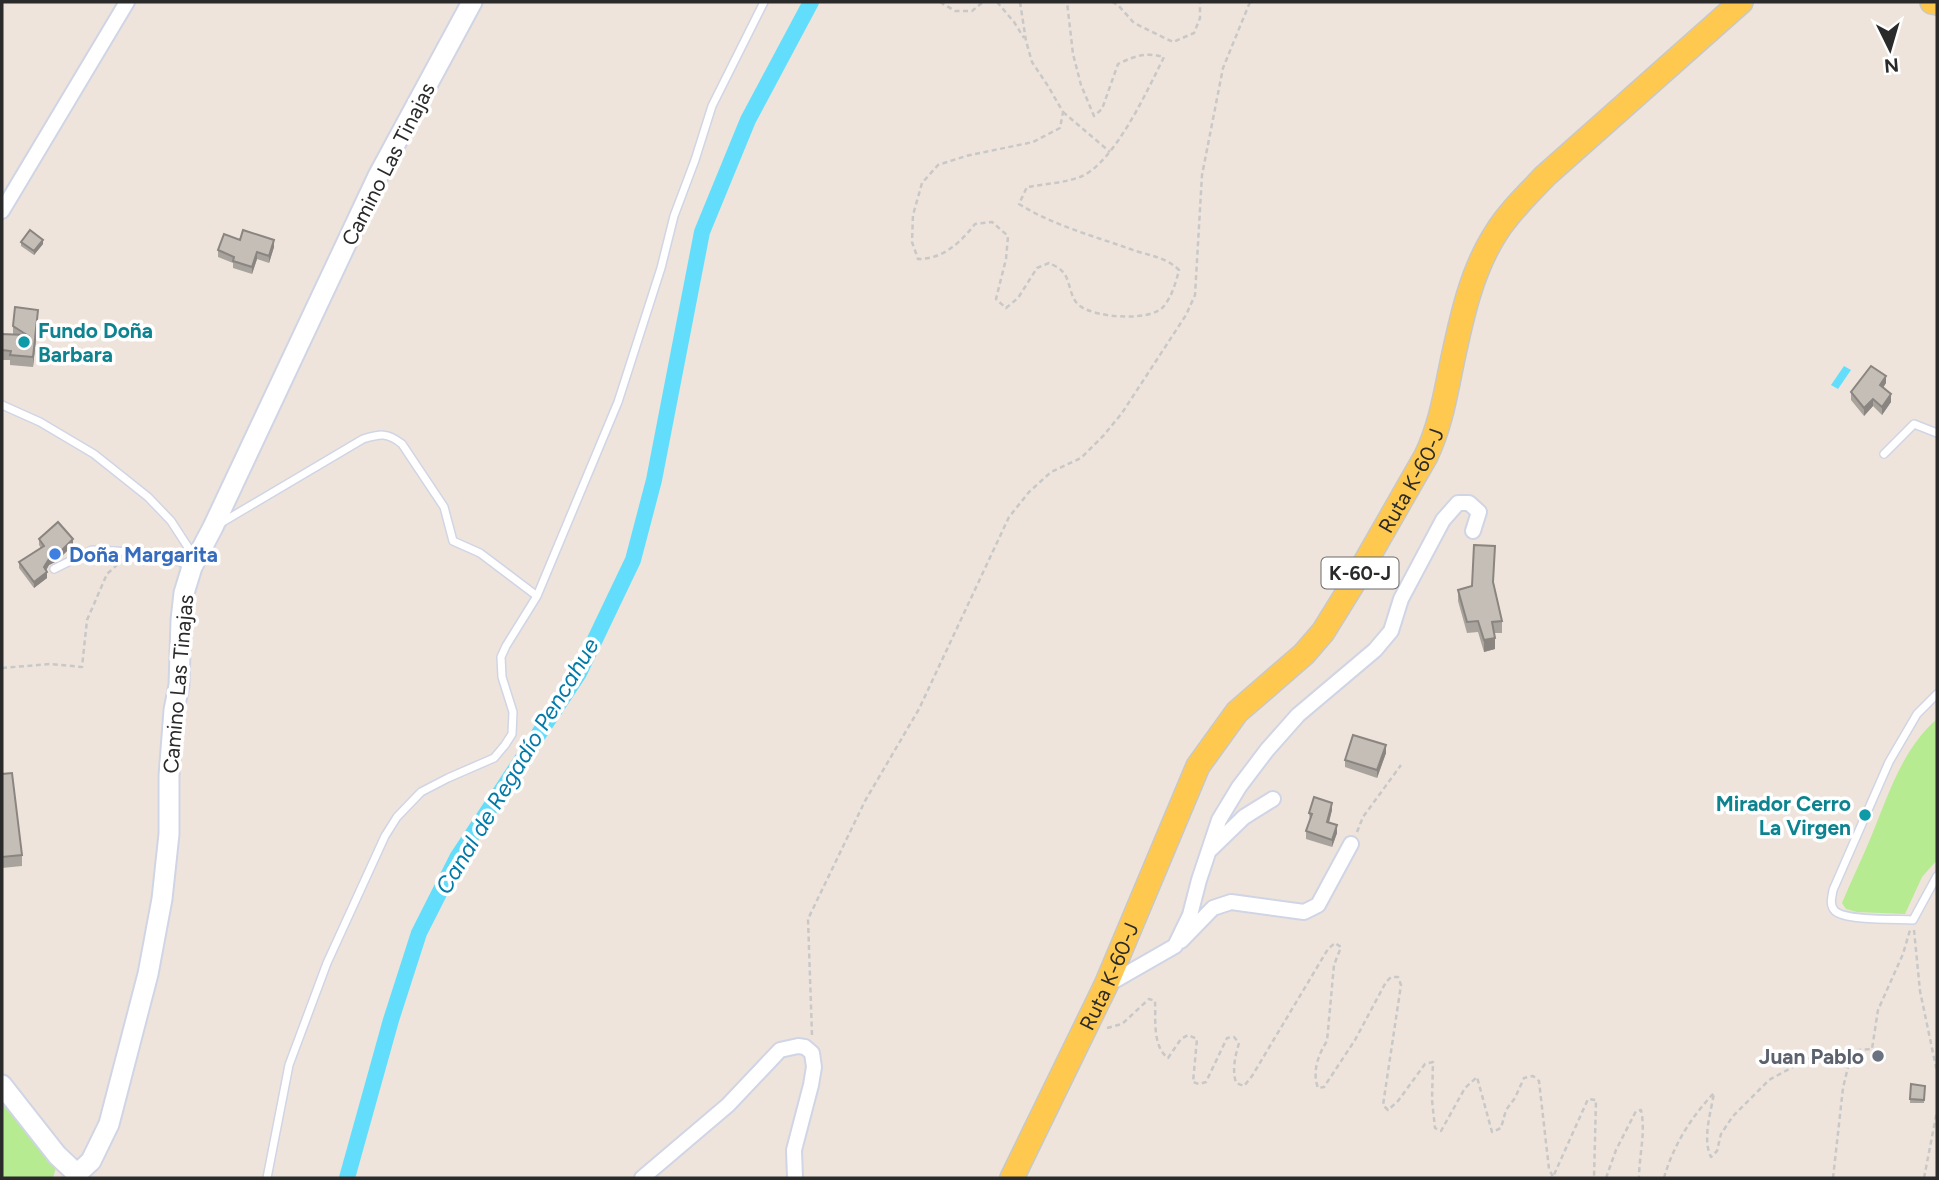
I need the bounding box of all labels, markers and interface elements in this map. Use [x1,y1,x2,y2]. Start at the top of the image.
north arrow [1855,14,1925,84]
text: N [1883,53,1900,78]
street label: Camino Las Tinajas [336,78,440,250]
place label: Fundo Doña Barbara [38,318,153,367]
marker: Fundo Doña Barbara [16,334,32,350]
street label: Ruta K-60-J [1372,425,1449,537]
place label: Doña Margarita [69,542,218,567]
marker: Doña Margarita [47,546,63,562]
road number: K-60-J [1322,558,1398,588]
street label: Camino Las Tinajas [158,594,198,774]
water label: Canal de Regadío Pencahue [429,633,605,899]
place label: Mirador Cerro La Virgen [1716,791,1851,840]
marker: Mirador Cerro La Virgen [1857,807,1873,823]
street label: Ruta K-60-J [1074,918,1143,1034]
place label: Juan Pablo [1759,1044,1864,1069]
marker: Juan Pablo [1870,1048,1886,1064]

